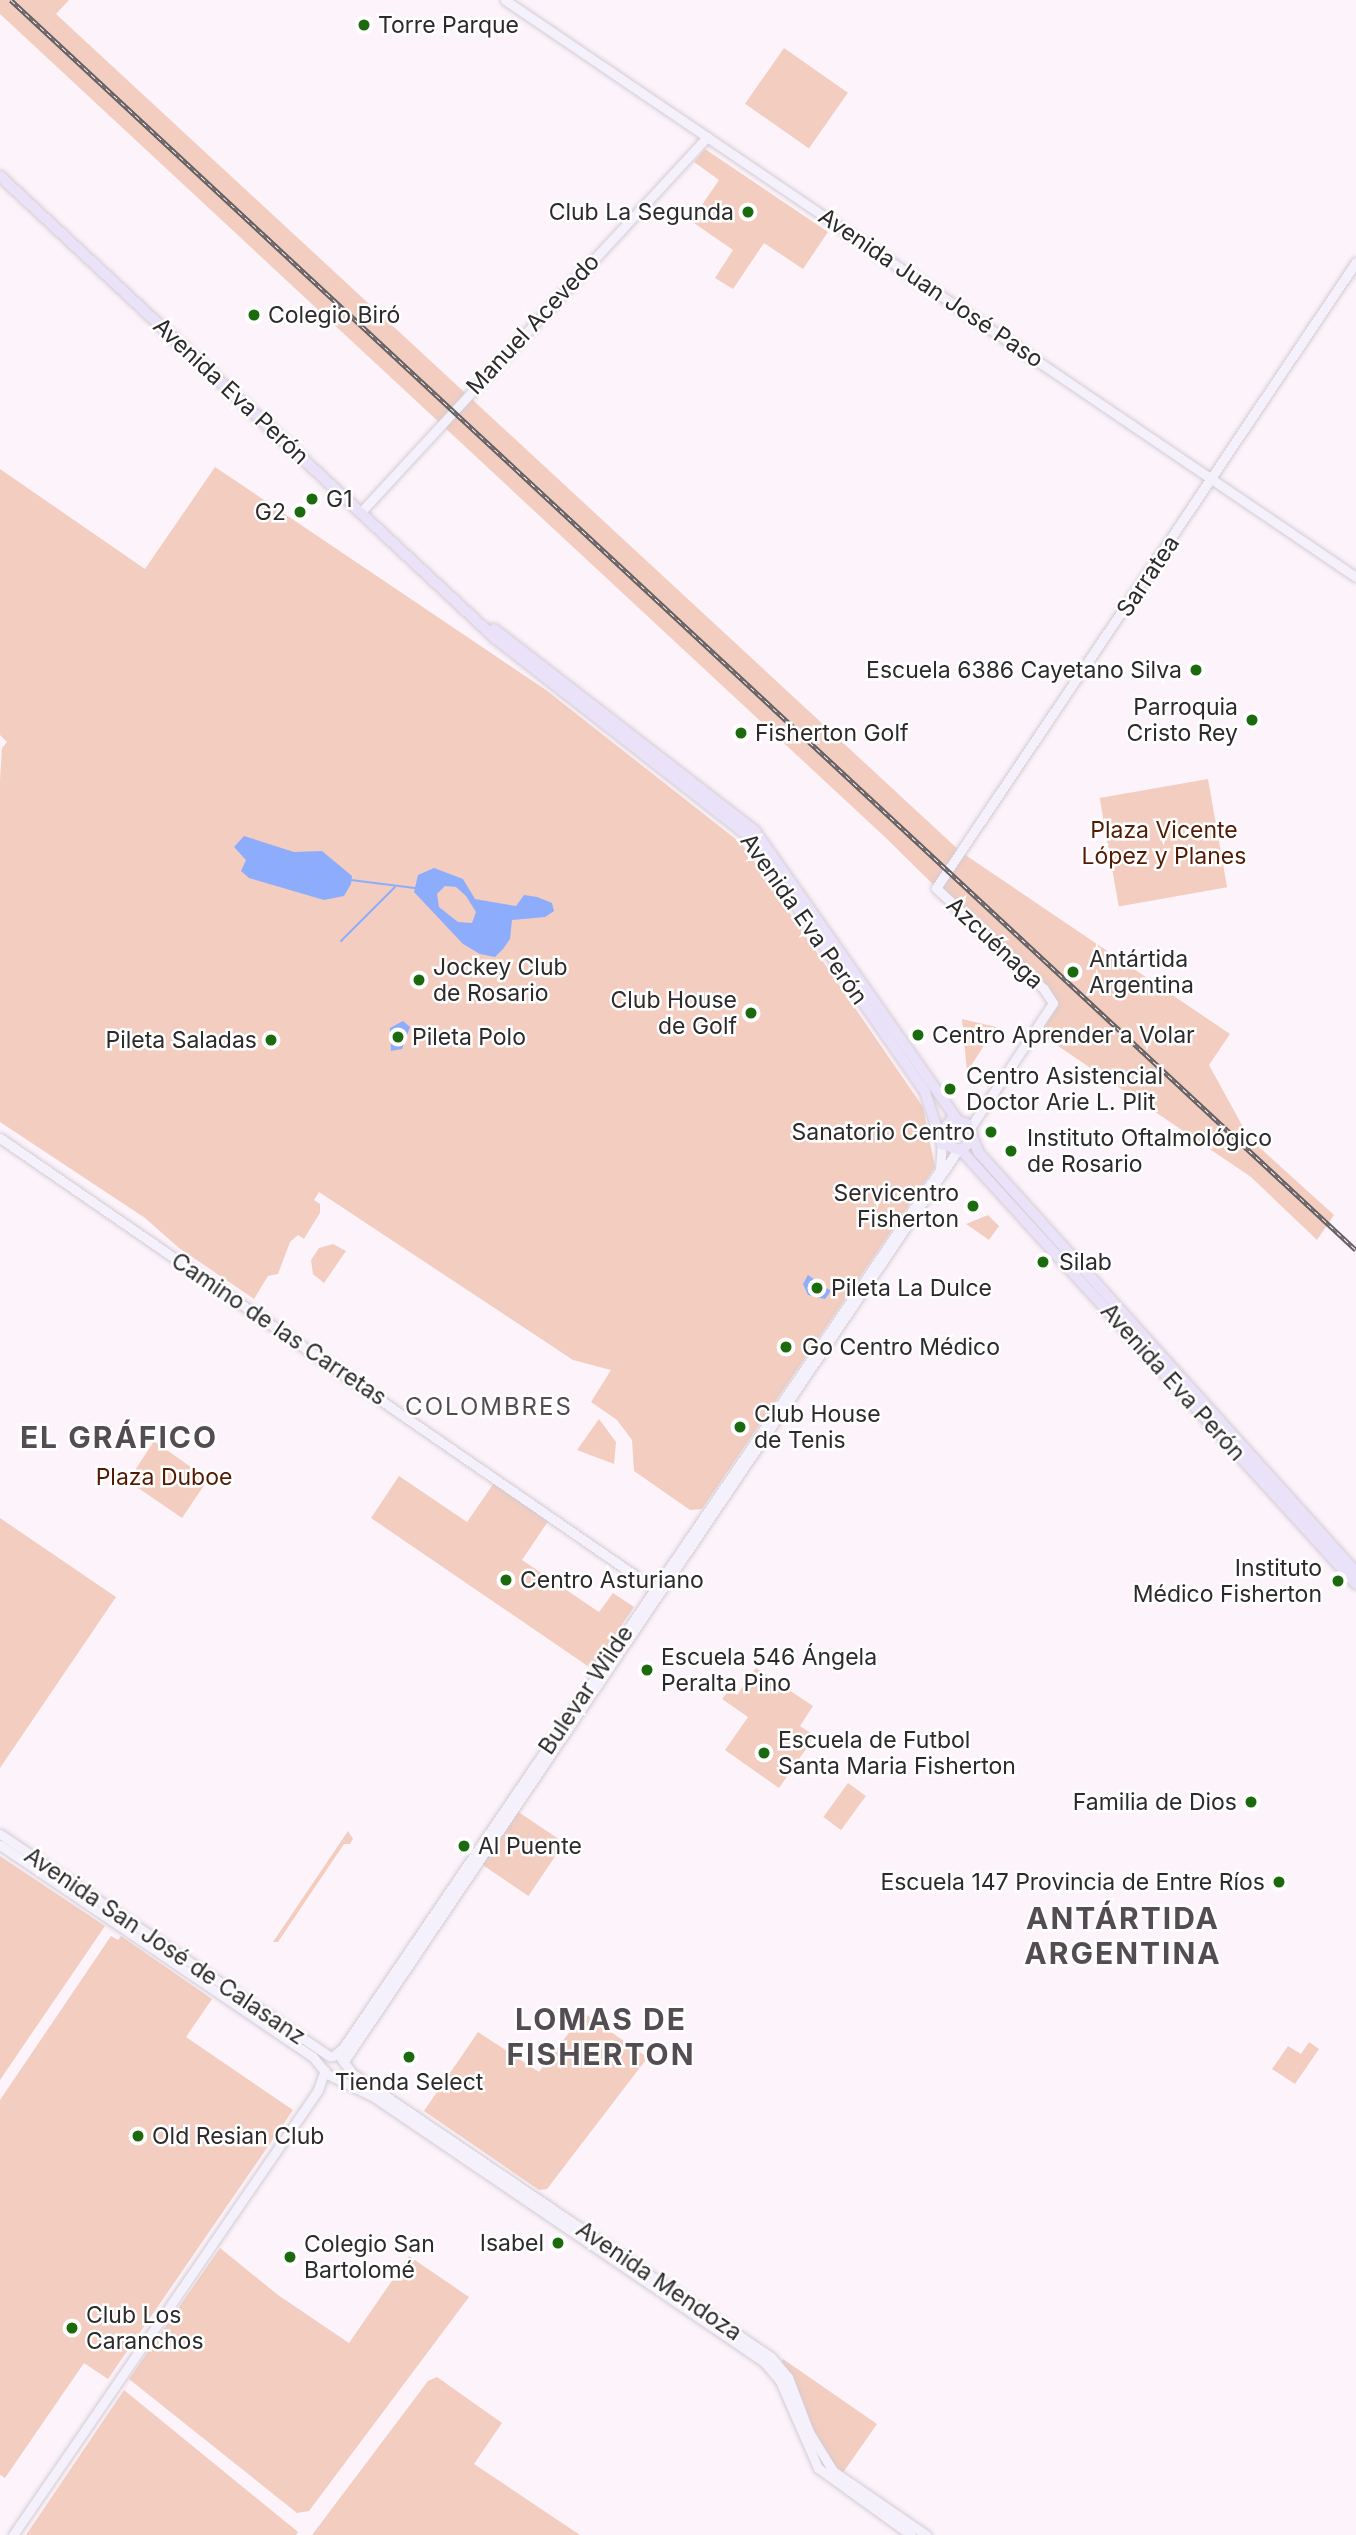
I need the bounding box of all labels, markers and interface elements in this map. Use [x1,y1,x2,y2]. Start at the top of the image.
place label: Torre Parque [378,11,519,39]
marker: Torre Parque [356,17,372,33]
place label: Club La Segunda [549,198,734,226]
street label: Avenida Juan José Paso [813,202,1049,374]
marker: Club La Segunda [740,204,756,220]
street label: Manuel Acevedo [461,248,605,400]
place label: Colegio Biró [268,301,400,329]
marker: Colegio Biró [246,307,262,323]
street label: Avenida Eva Perón [148,312,314,470]
place label: G1 [326,485,353,513]
marker: G1 [304,491,320,507]
place label: G2 [255,498,286,526]
marker: G2 [292,504,308,520]
street label: Sarratea [1111,530,1185,622]
place label: Escuela 6386 Cayetano Silva [866,656,1182,684]
marker: Escuela 6386 Cayetano Silva [1188,662,1204,678]
place label: Parroquia Cristo Rey [1127,693,1238,747]
marker: Parroquia Cristo Rey [1244,712,1260,728]
place label: Fisherton Golf [755,719,908,747]
marker: Fisherton Golf [733,725,749,741]
park label: Plaza Vicente López y Planes [1082,816,1246,870]
street label: Avenida Eva Perón [735,828,873,1010]
street label: Azcuénaga [941,891,1049,995]
place label: Antártida Argentina [1089,945,1194,999]
place label: Jockey Club de Rosario [433,953,568,1007]
marker: Antártida Argentina [1063,962,1083,982]
marker: Jockey Club de Rosario [411,972,427,988]
place label: Club House de Golf [610,986,737,1040]
marker: Club House de Golf [743,1005,759,1021]
place label: Centro Aprender a Volar [932,1021,1195,1049]
place label: Pileta Polo [412,1023,526,1051]
place label: Pileta Saladas [105,1026,257,1054]
marker: Centro Aprender a Volar [910,1027,926,1043]
marker: Pileta Polo [390,1029,406,1045]
marker: Pileta Saladas [263,1032,279,1048]
place label: Centro Asistencial Doctor Arie L. Plit [966,1062,1163,1116]
marker: Centro Asistencial Doctor Arie L. Plit [940,1079,960,1099]
place label: Sanatorio Centro [791,1118,975,1146]
marker: Sanatorio Centro [981,1122,1001,1142]
place label: Instituto Oftalmológico de Rosario [1027,1124,1272,1178]
marker: Instituto Oftalmológico de Rosario [1001,1141,1021,1161]
place label: Servicentro Fisherton [834,1179,959,1233]
marker: Servicentro Fisherton [965,1198,981,1214]
street label: Camino de las Carretas [166,1247,392,1411]
place label: Silab [1059,1248,1112,1276]
marker: Silab [1033,1252,1053,1272]
place label: Pileta La Dulce [831,1274,992,1302]
marker: Pileta La Dulce [809,1280,825,1296]
street label: Avenida Eva Perón [1095,1298,1251,1466]
place label: Go Centro Médico [802,1333,1000,1361]
marker: Go Centro Médico [776,1337,796,1357]
district label: COLOMBRES [406,1393,572,1421]
place label: Club House de Tenis [754,1400,881,1454]
district label: EL GRÁFICO [21,1419,217,1455]
marker: Club House de Tenis [732,1419,748,1435]
park label: Plaza Duboe [96,1463,232,1491]
place label: Instituto Médico Fisherton [1133,1554,1322,1608]
place label: Centro Asturiano [520,1566,704,1594]
marker: Instituto Médico Fisherton [1328,1571,1348,1591]
marker: Centro Asturiano [498,1572,514,1588]
street label: Bulevar Wilde [533,1620,639,1760]
place label: Escuela 546 Ángela Peralta Pino [661,1643,877,1697]
marker: Escuela 546 Ángela Peralta Pino [639,1662,655,1678]
place label: Escuela de Futbol Santa Maria Fisherton [778,1726,1016,1780]
marker: Escuela de Futbol Santa Maria Fisherton [756,1745,772,1761]
place label: Familia de Dios [1073,1788,1237,1816]
marker: Familia de Dios [1243,1794,1259,1810]
place label: Al Puente [478,1832,582,1860]
marker: Al Puente [456,1838,472,1854]
street label: Avenida San José de Calasanz [19,1841,311,2051]
place label: Escuela 147 Provincia de Entre Ríos [880,1868,1265,1896]
marker: Escuela 147 Provincia de Entre Ríos [1271,1874,1287,1890]
district label: ANTÁRTIDA ARGENTINA [1025,1900,1221,1970]
district label: LOMAS DE FISHERTON [508,2001,694,2072]
marker: Tienda Select [401,2049,417,2065]
place label: Tienda Select [335,2068,483,2096]
place label: Old Resian Club [152,2122,324,2150]
marker: Old Resian Club [130,2128,146,2144]
street label: Avenida Mendoza [571,2215,747,2347]
place label: Isabel [480,2229,544,2257]
place label: Colegio San Bartolomé [304,2230,435,2284]
marker: Isabel [550,2235,566,2251]
marker: Colegio San Bartolomé [282,2249,298,2265]
place label: Club Los Caranchos [86,2301,204,2355]
marker: Club Los Caranchos [64,2320,80,2336]

